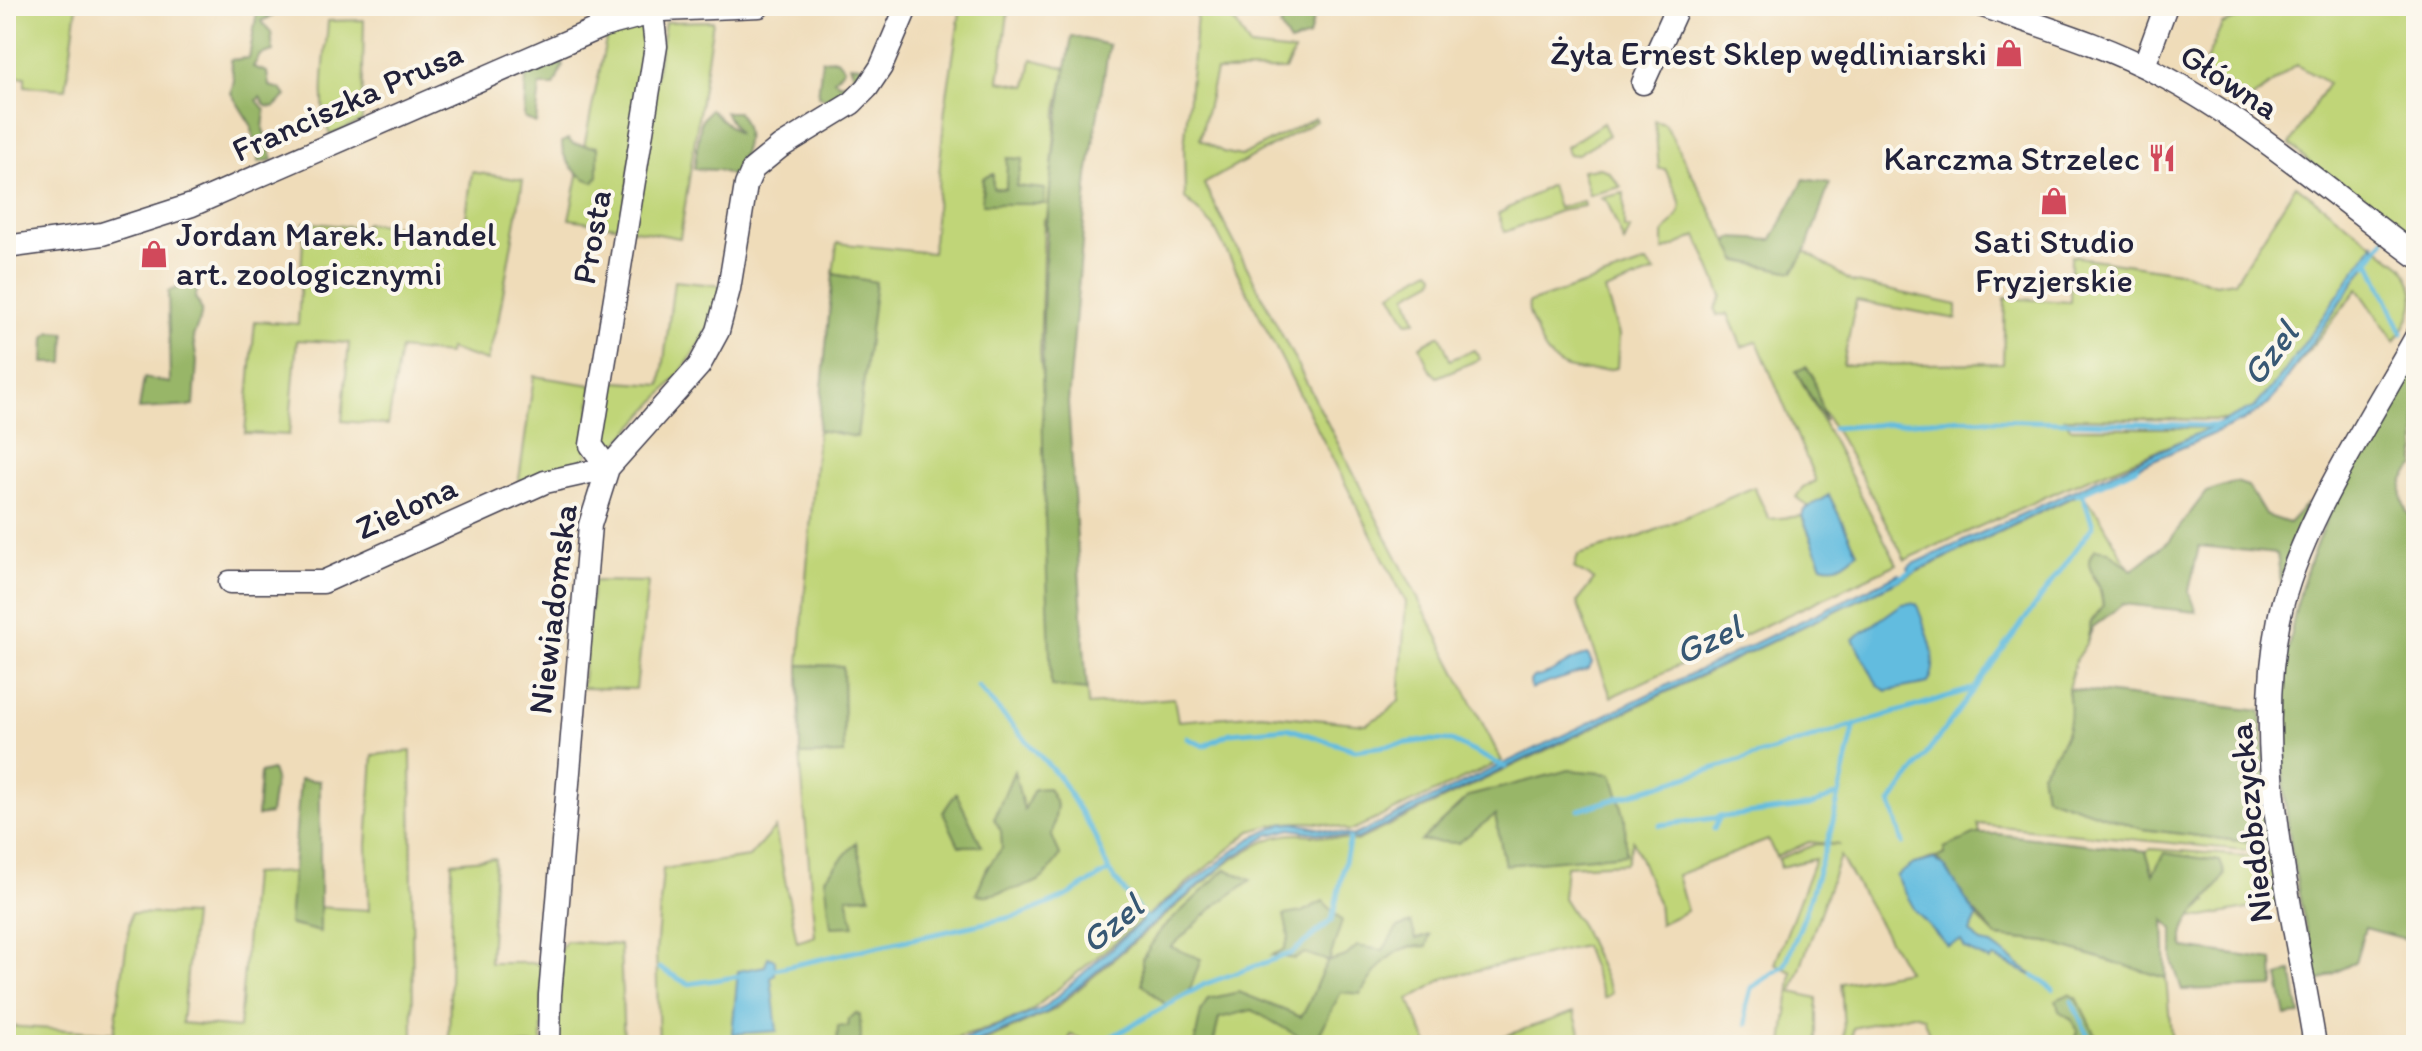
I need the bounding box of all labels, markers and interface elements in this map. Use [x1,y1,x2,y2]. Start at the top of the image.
street label: Franciszka Prusa [226,32,469,171]
place label: Żyła Ernest Sklep wędliniarski [1550,33,1987,74]
street label: Główna [2173,34,2287,129]
shop icon: Żyła Ernest Sklep wędliniarski [1994,38,2024,68]
place label: Karczma Strzelec [1884,138,2140,179]
restaurant icon: Karczma Strzelec [2147,143,2177,173]
shop icon: Sati Studio Fryzjerskie [2039,186,2069,216]
street label: Prosta [563,187,620,287]
place label: Jordan Marek. Handel art. zoologicznymi [176,214,497,294]
place label: Sati Studio Fryzjerskie [1974,221,2135,301]
shop icon: Jordan Marek. Handel art. zoologicznymi [139,239,169,269]
water label: Gzel [2231,311,2309,394]
street label: Zielona [349,466,464,549]
street label: Niewiadomska [519,501,586,717]
water label: Gzel [1668,604,1751,673]
street label: Niedobczycka [2220,721,2281,925]
water label: Gzel [1071,883,1154,962]

